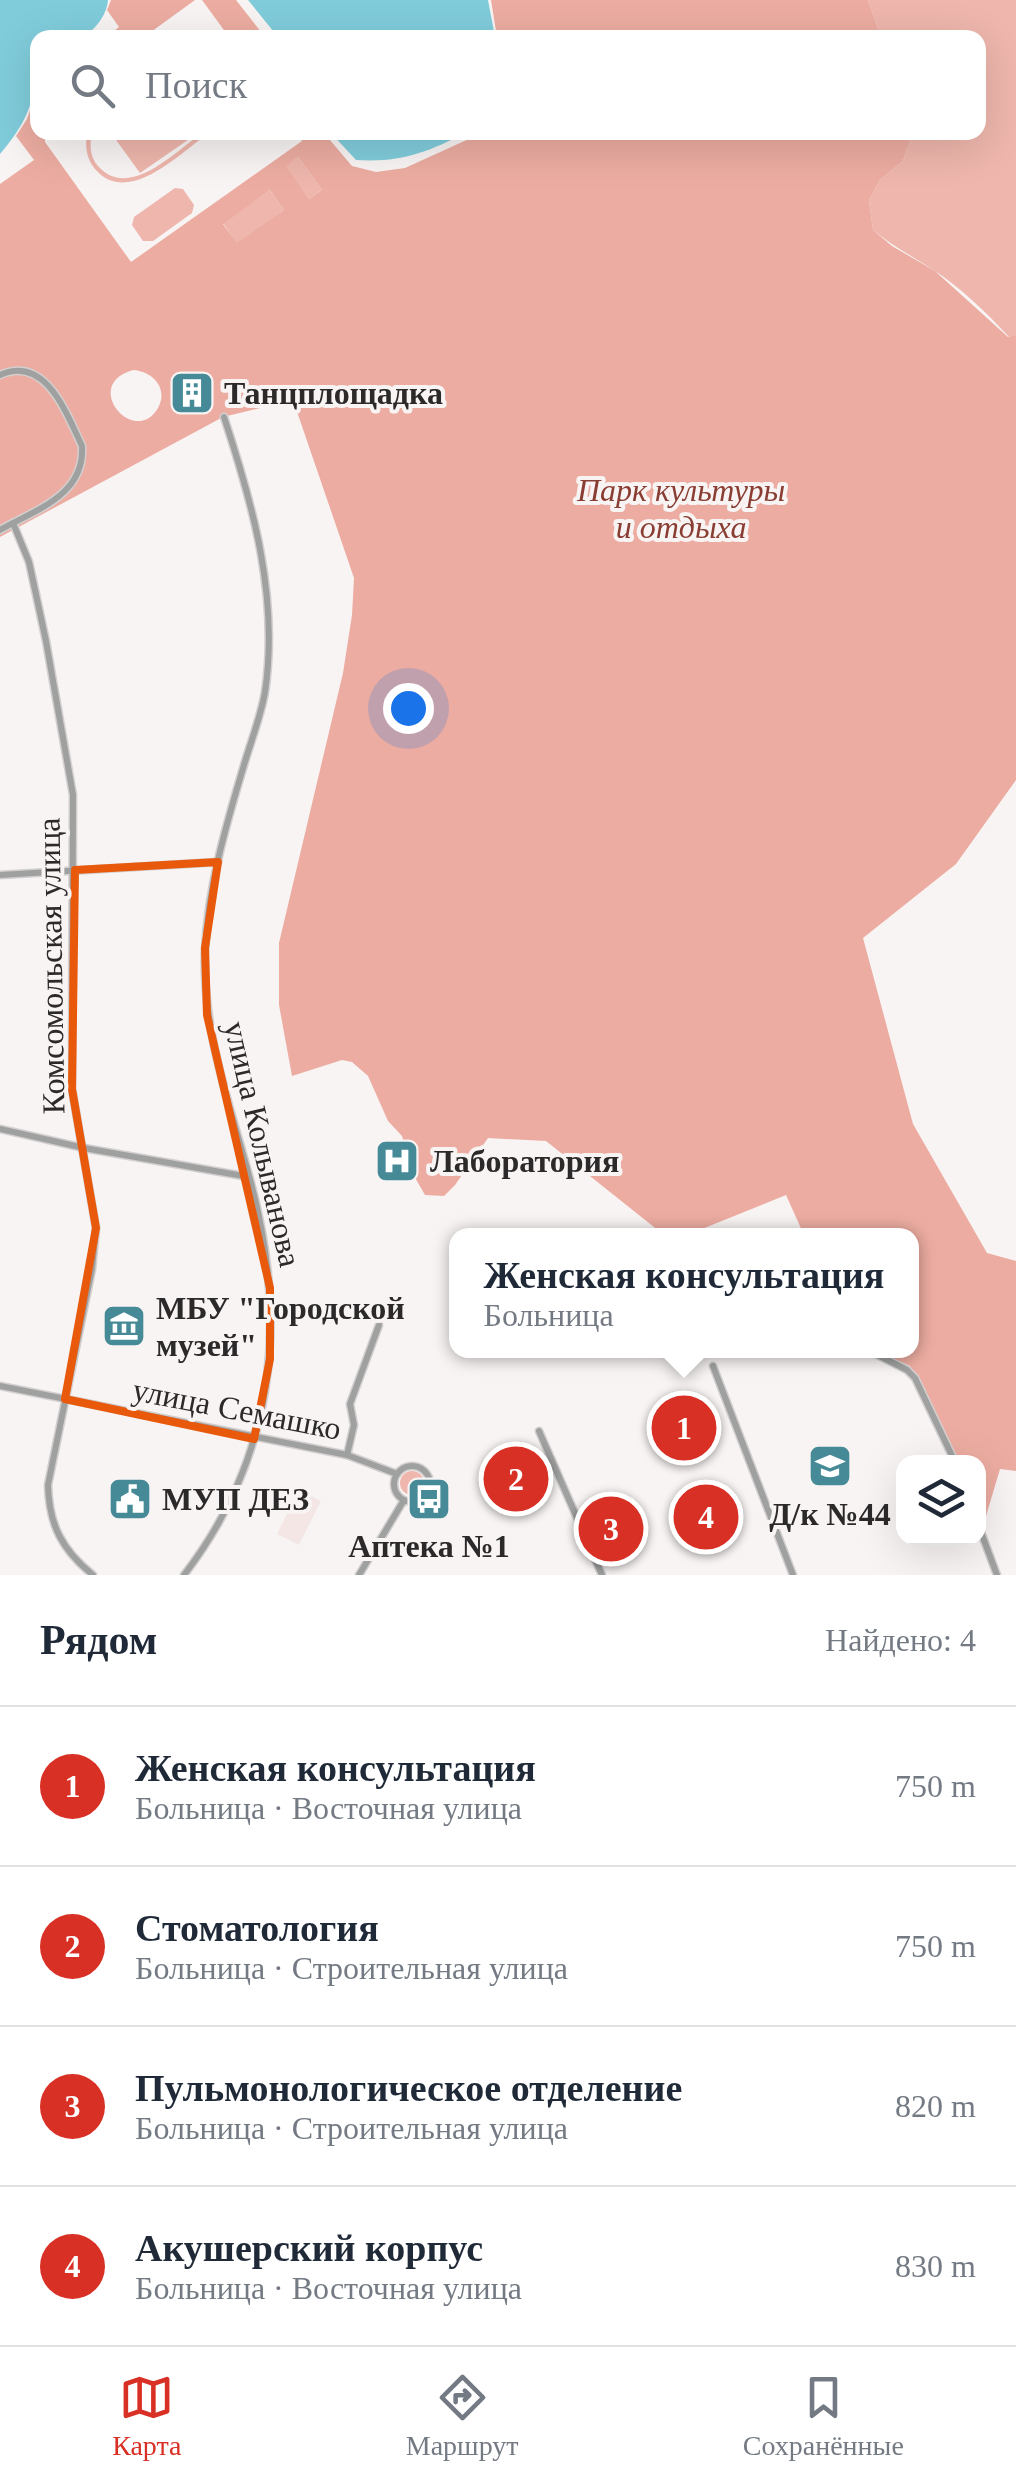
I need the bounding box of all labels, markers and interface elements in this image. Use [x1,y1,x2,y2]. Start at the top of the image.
search box [30,30,986,140]
icon: search [65,58,120,113]
text: Поиск [145,64,247,106]
building icon: Танцплощадка [169,370,215,416]
place label: Танцплощадка [224,375,443,411]
park label: Парк культуры и отдыха [576,472,785,545]
your location [383,683,434,734]
street label: Комсомольская улица [30,817,72,1115]
street label: улица Колыванова [217,1018,309,1270]
hospital icon: Лаборатория [374,1138,420,1184]
place label: Лаборатория [430,1143,619,1179]
popup [449,1228,919,1358]
text: Женская консультация [484,1254,884,1296]
place label: МБУ "Городской музей" [156,1290,405,1363]
text: Больница [484,1297,614,1333]
museum icon: МБУ "Городской музей" [101,1303,147,1349]
street label: улица Семашко [130,1371,344,1447]
pin: 1 [652,1390,716,1466]
pin: 2 [484,1442,548,1516]
school or university icon: Д/к №44 [807,1443,853,1489]
map controls [896,1455,986,1545]
button: layers [896,1455,986,1545]
public building icon: МУП ДЕЗ [107,1476,153,1522]
bus stop icon: Аптека №1 [406,1476,452,1522]
pin: 4 [674,1480,738,1554]
place label: МУП ДЕЗ [162,1481,309,1517]
pin: 3 [578,1492,644,1566]
place label: Д/к №44 [769,1496,891,1532]
place label: Аптека №1 [348,1528,510,1564]
text: Рядом [40,1617,157,1663]
text: Найдено: 4 [825,1622,976,1658]
text: Женская консультация [135,1747,536,1789]
text: 1 [65,1768,81,1804]
text: 750 m [895,1768,976,1804]
text: Больница · Восточная улица [135,1790,522,1826]
text: Стоматология [135,1907,379,1949]
text: 2 [65,1928,81,1964]
text: 750 m [895,1928,976,1964]
text: Больница · Строительная улица [135,1950,568,1986]
text: Пульмонологическое отделение [135,2067,682,2109]
text: 3 [65,2088,81,2124]
text: 820 m [895,2088,976,2124]
text: Больница · Строительная улица [135,2110,568,2146]
text: Акушерский корпус [135,2227,483,2269]
text: 4 [65,2248,81,2284]
text: 830 m [895,2248,976,2284]
text: Больница · Восточная улица [135,2270,522,2306]
tab: Карта [112,2370,182,2462]
tab: Маршрут [406,2370,519,2462]
tab: Сохранённые [743,2370,904,2462]

